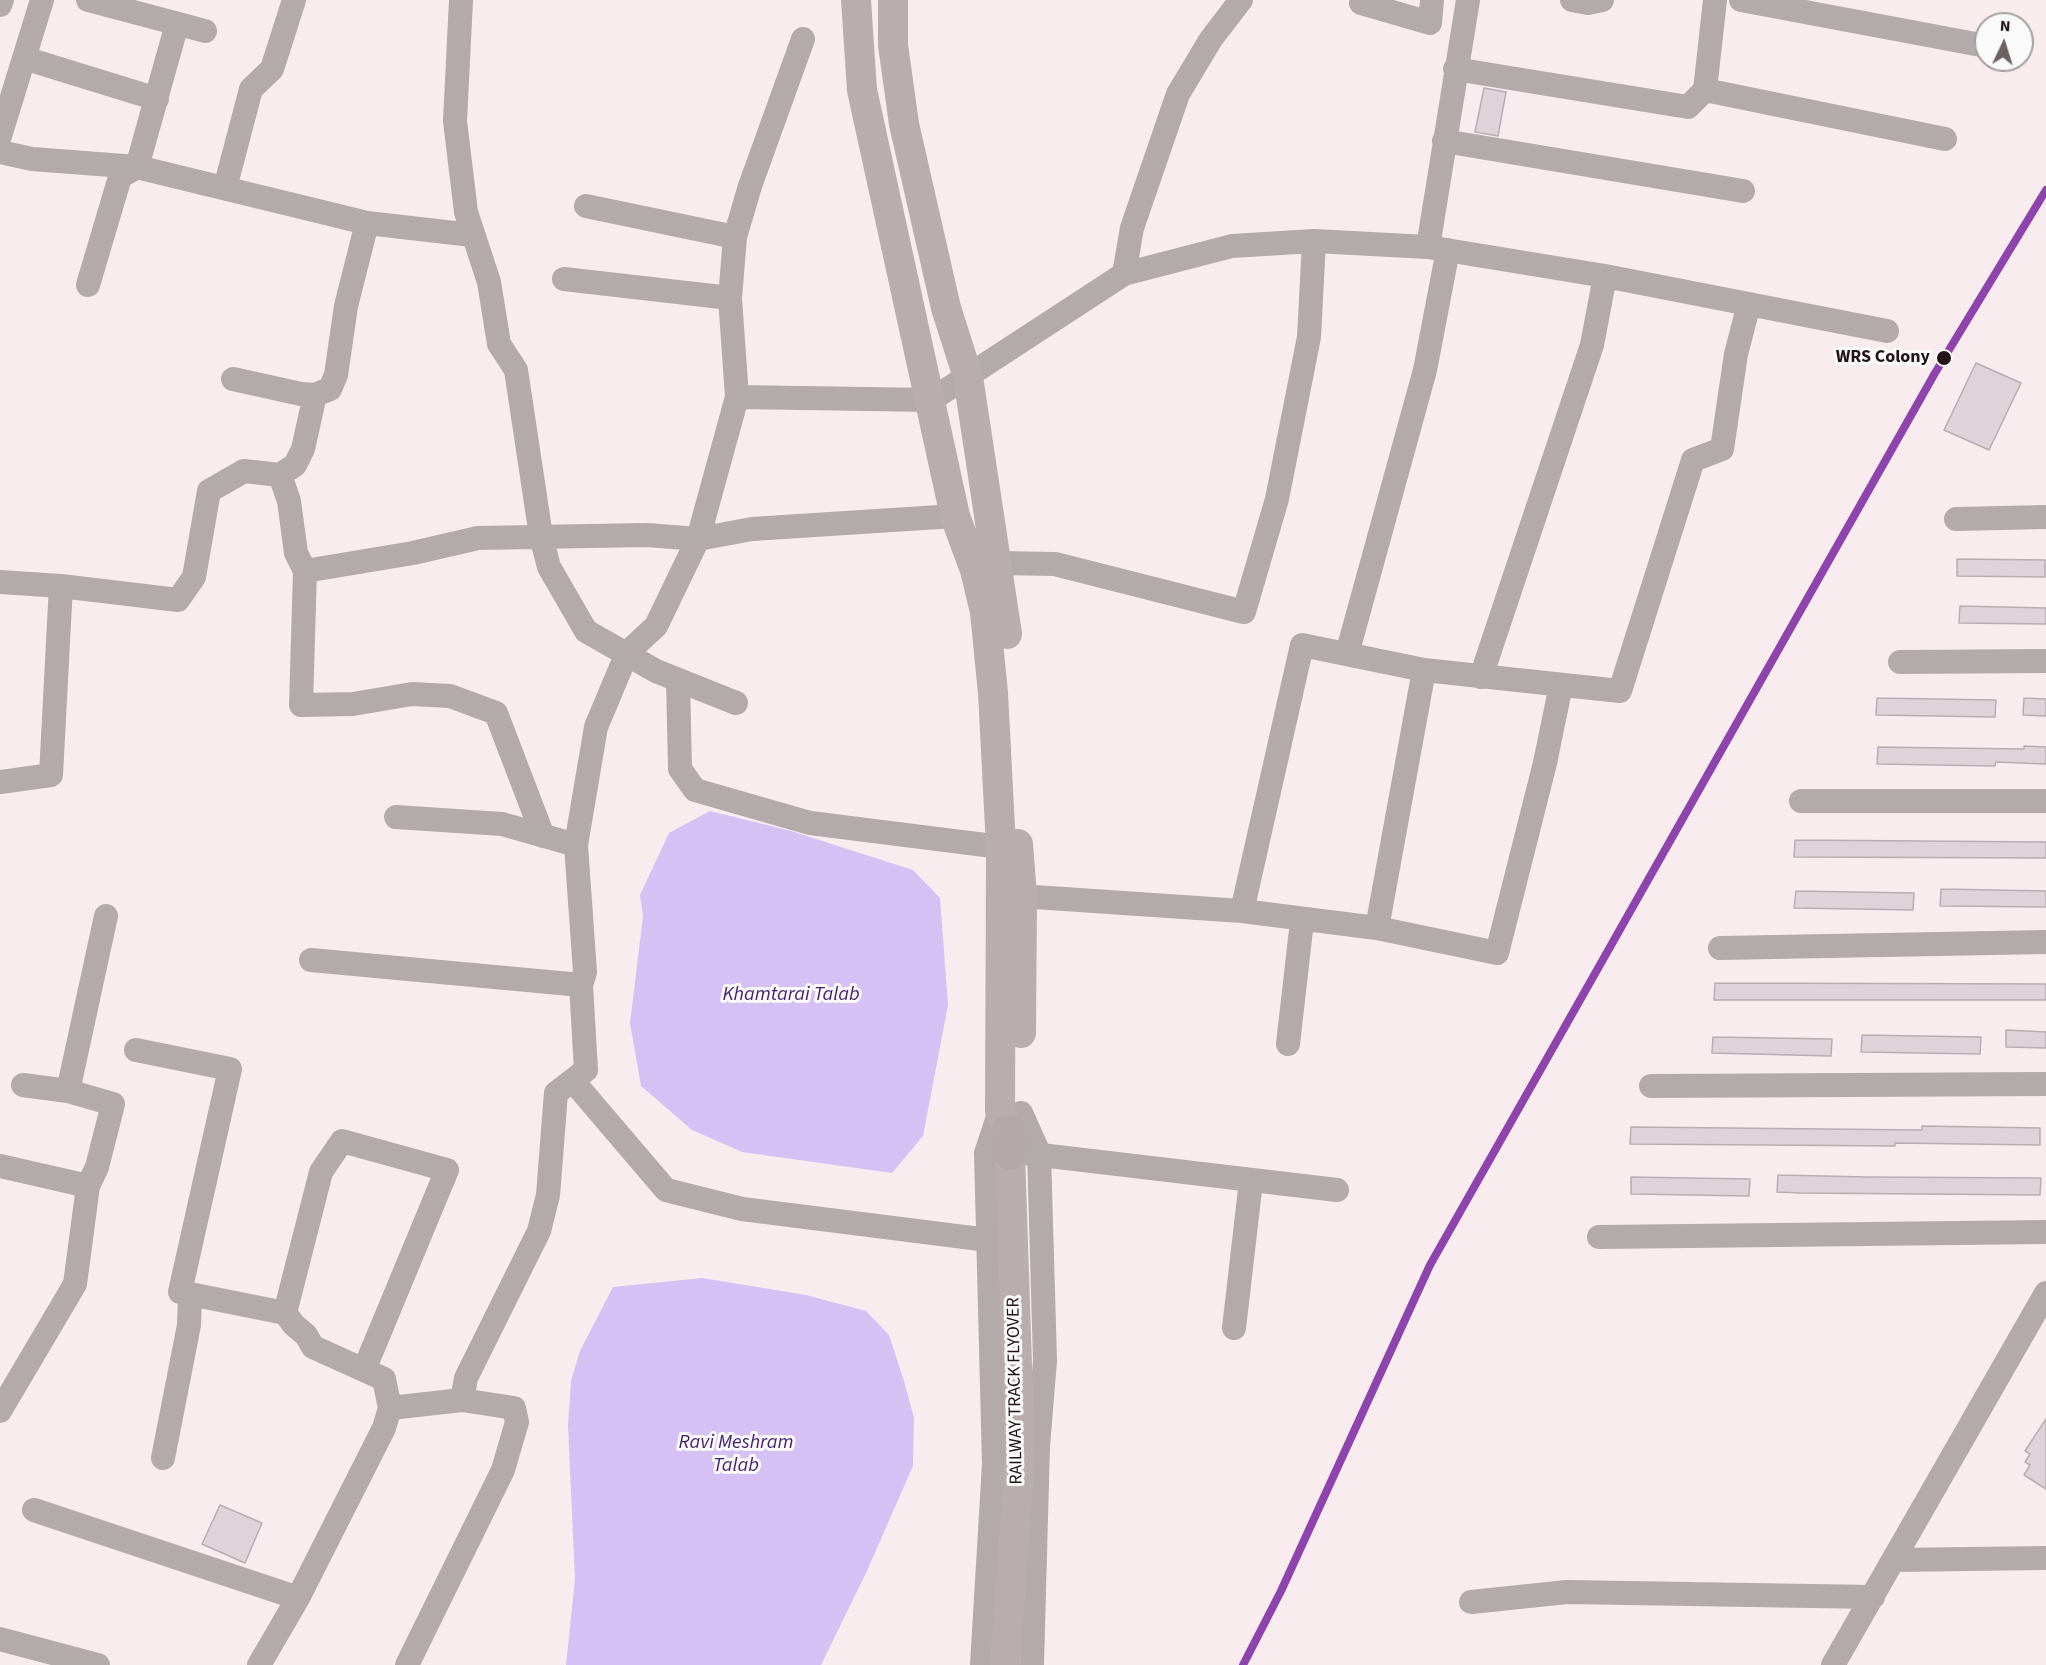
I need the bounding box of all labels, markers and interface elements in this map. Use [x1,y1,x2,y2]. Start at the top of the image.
north arrow [1974,12,2034,72]
text: N [1999,15,2011,37]
place label: WRS Colony [1836,347,1930,369]
marker: WRS Colony [1935,349,1953,367]
water label: Khamtarai Talab [722,984,860,1008]
street label: RAILWAY TRACK FLYOVER [1004,1297,1028,1485]
water label: Ravi Meshram Talab [679,1432,793,1479]

